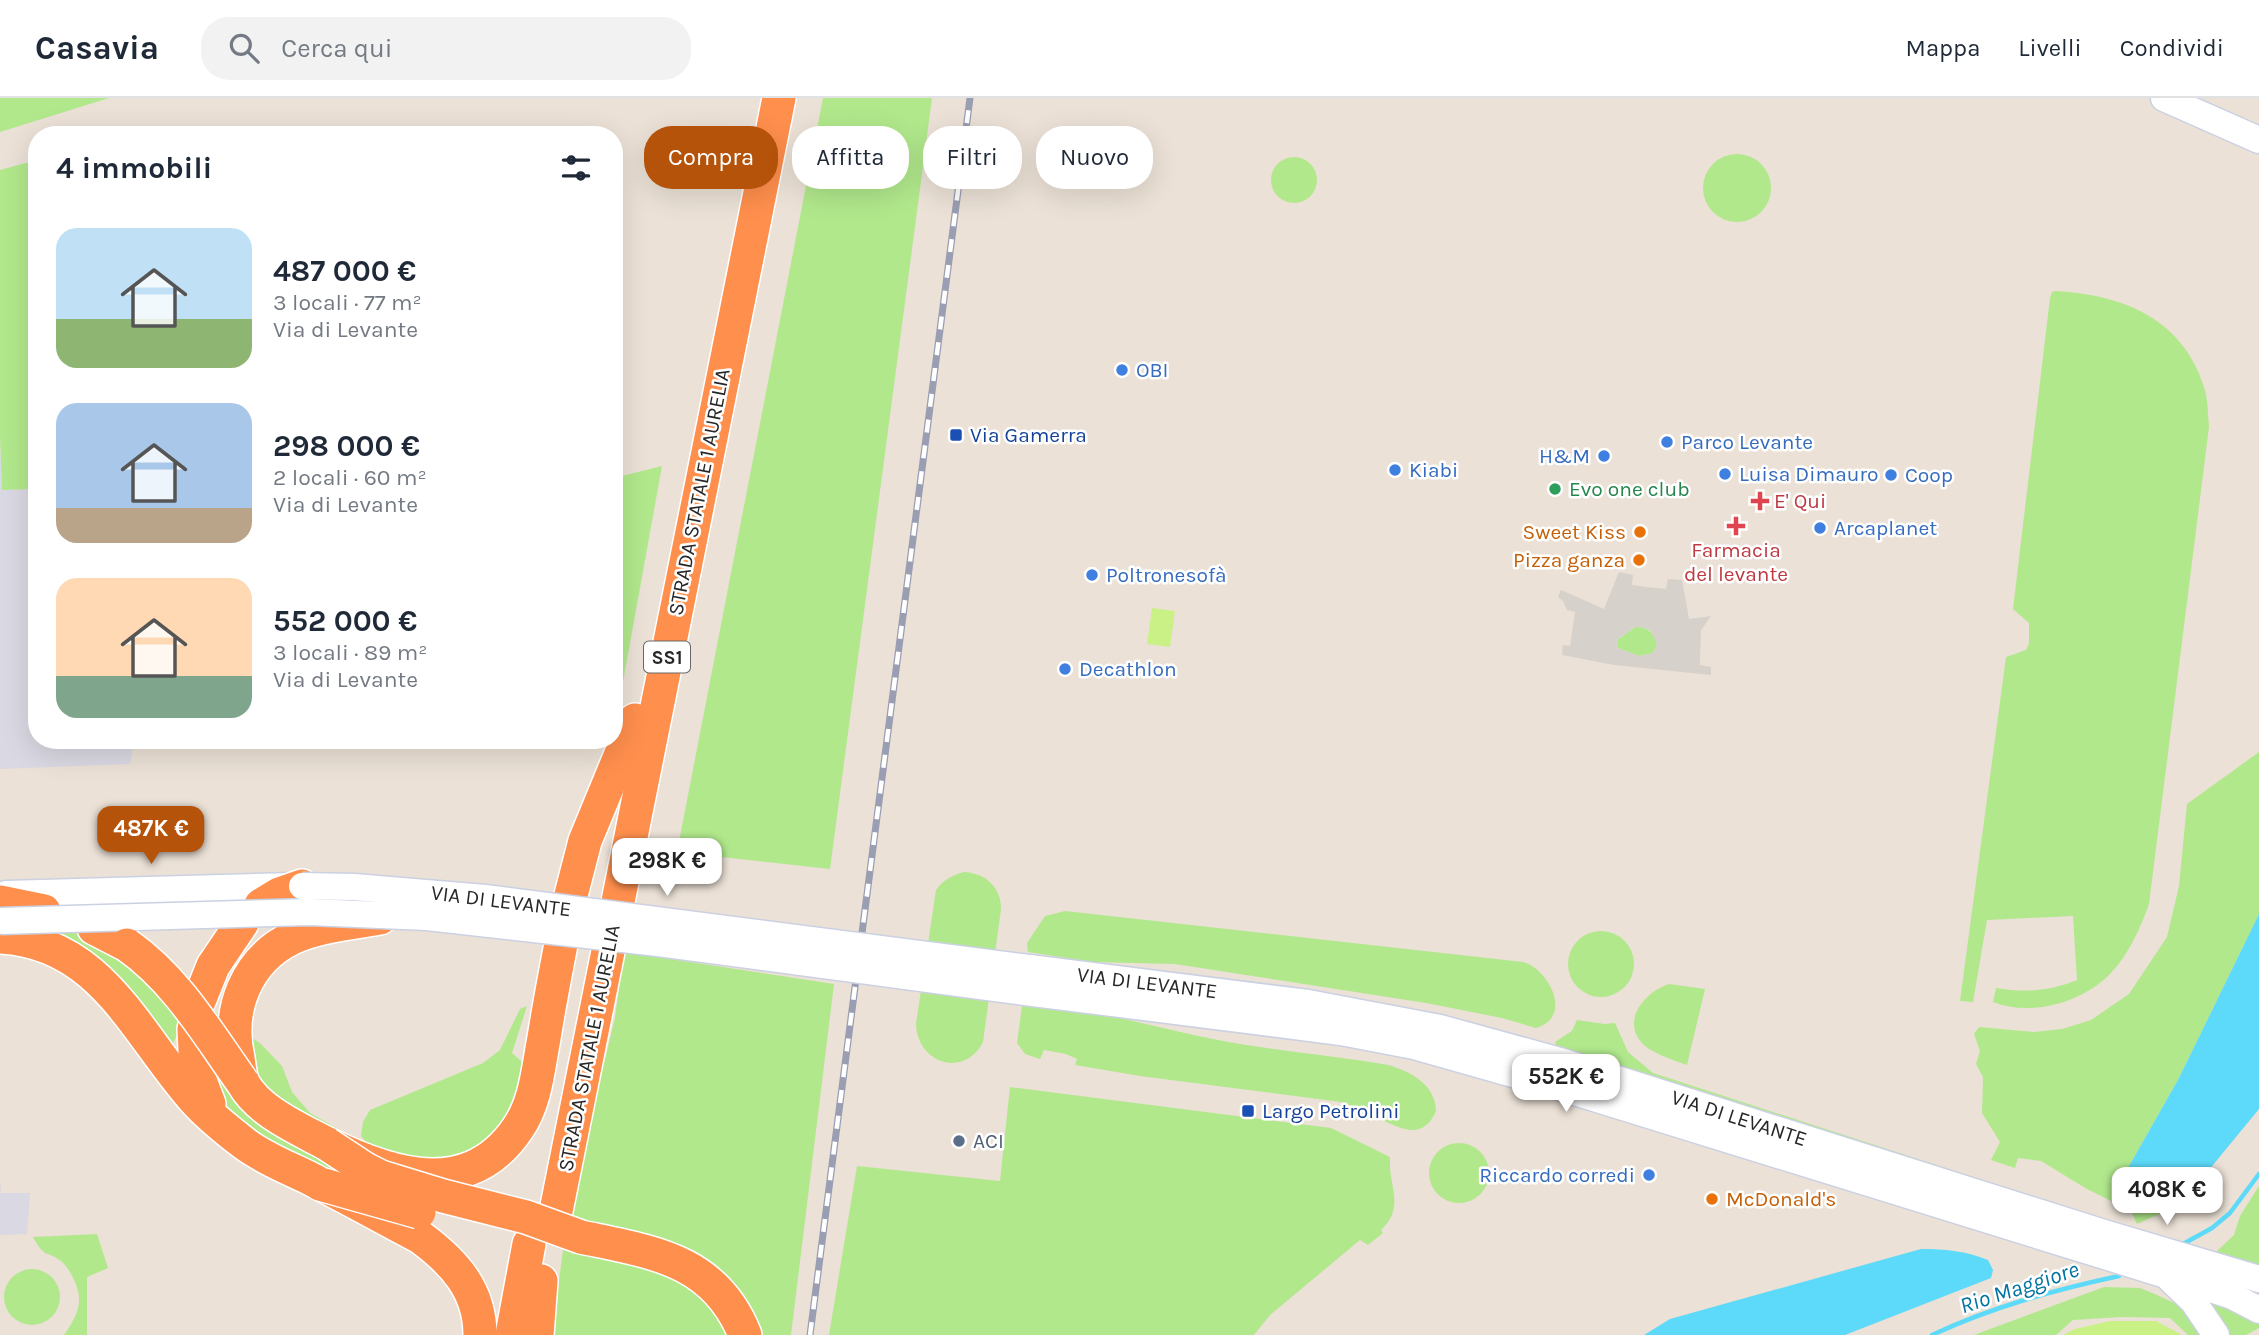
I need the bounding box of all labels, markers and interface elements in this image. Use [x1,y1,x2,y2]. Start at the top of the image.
search box [201,17,691,80]
text: Casavia [35,29,159,67]
icon: search [225,29,263,67]
text: Cerca qui [281,33,392,64]
text: Mappa [1906,34,1980,62]
text: Livelli [2018,34,2082,62]
text: Condividi [2120,34,2224,62]
chip: Compra [644,126,778,189]
chip: Affitta [792,126,909,189]
chip: Filtri [923,126,1022,189]
chip: Nuovo [1036,126,1153,189]
icon: filters [557,149,595,187]
text: 4 immobili [56,150,212,186]
text: 487 000 € [273,253,416,289]
icon: home [112,256,196,340]
text: 3 locali · 77 m² [273,289,422,316]
text: Via di Levante [273,316,418,343]
place label: OBI [1136,358,1169,382]
marker: OBI [1114,362,1130,378]
street label: STRADA STATALE 1 AURELIA [663,366,735,618]
place label: Via Gamerra [970,423,1087,447]
marker: Via Gamerra [948,427,964,443]
text: 298 000 € [273,428,420,464]
place label: Parco Levante [1681,430,1813,454]
icon: home [112,431,196,515]
marker: Parco Levante [1659,434,1675,450]
place label: H&M [1539,444,1590,468]
marker: H&M [1596,448,1612,464]
place label: Kiabi [1409,458,1458,482]
marker: Kiabi [1387,462,1403,478]
place label: Luisa Dimauro [1739,462,1878,486]
place label: Coop [1905,463,1953,487]
text: 2 locali · 60 m² [273,464,427,491]
marker: Luisa Dimauro [1717,466,1733,482]
marker: Coop [1883,467,1899,483]
place label: Evo one club [1569,477,1690,501]
marker: Evo one club [1547,481,1563,497]
place label: E' Qui [1774,489,1826,513]
text: Via di Levante [273,491,418,518]
marker: E' Qui [1752,493,1768,509]
place label: Arcaplanet [1834,516,1937,540]
marker: Farmacia del levante [1728,518,1744,534]
place label: Sweet Kiss [1523,520,1626,544]
marker: Arcaplanet [1812,520,1828,536]
marker: Sweet Kiss [1632,524,1648,540]
place label: Farmacia del levante [1684,538,1788,586]
place label: Pizza ganza [1513,548,1625,572]
marker: Pizza ganza [1631,552,1647,568]
place label: Poltronesofà [1106,563,1227,587]
marker: Poltronesofà [1084,567,1100,583]
text: 552 000 € [273,603,417,639]
icon: home [112,606,196,690]
text: 3 locali · 89 m² [273,639,428,666]
road number: SS1 [644,642,690,672]
place label: Decathlon [1079,657,1177,681]
marker: Decathlon [1057,661,1073,677]
text: Via di Levante [273,666,418,693]
pin: 487K € [94,806,208,866]
text: 487K € [113,815,189,842]
pin: 298K € [610,838,724,898]
text: 298K € [628,847,706,874]
street label: VIA DI LEVANTE [430,880,572,922]
street label: STRADA STATALE 1 AURELIA [553,922,625,1174]
street label: VIA DI LEVANTE [1076,962,1218,1004]
pin: 552K € [1509,1054,1623,1114]
text: 552K € [1528,1063,1604,1090]
street label: VIA DI LEVANTE [1668,1085,1810,1151]
place label: Largo Petrolini [1262,1099,1399,1123]
marker: Largo Petrolini [1240,1103,1256,1119]
place label: ACI [973,1129,1004,1153]
marker: ACI [951,1133,967,1149]
place label: Riccardo corredi [1479,1163,1635,1187]
marker: Riccardo corredi [1641,1167,1657,1183]
pin: 408K € [2110,1168,2224,1227]
text: 408K € [2128,1176,2206,1203]
place label: McDonald's [1726,1187,1836,1211]
marker: McDonald's [1704,1191,1720,1207]
water label: Rio Maggiore [1956,1255,2082,1319]

